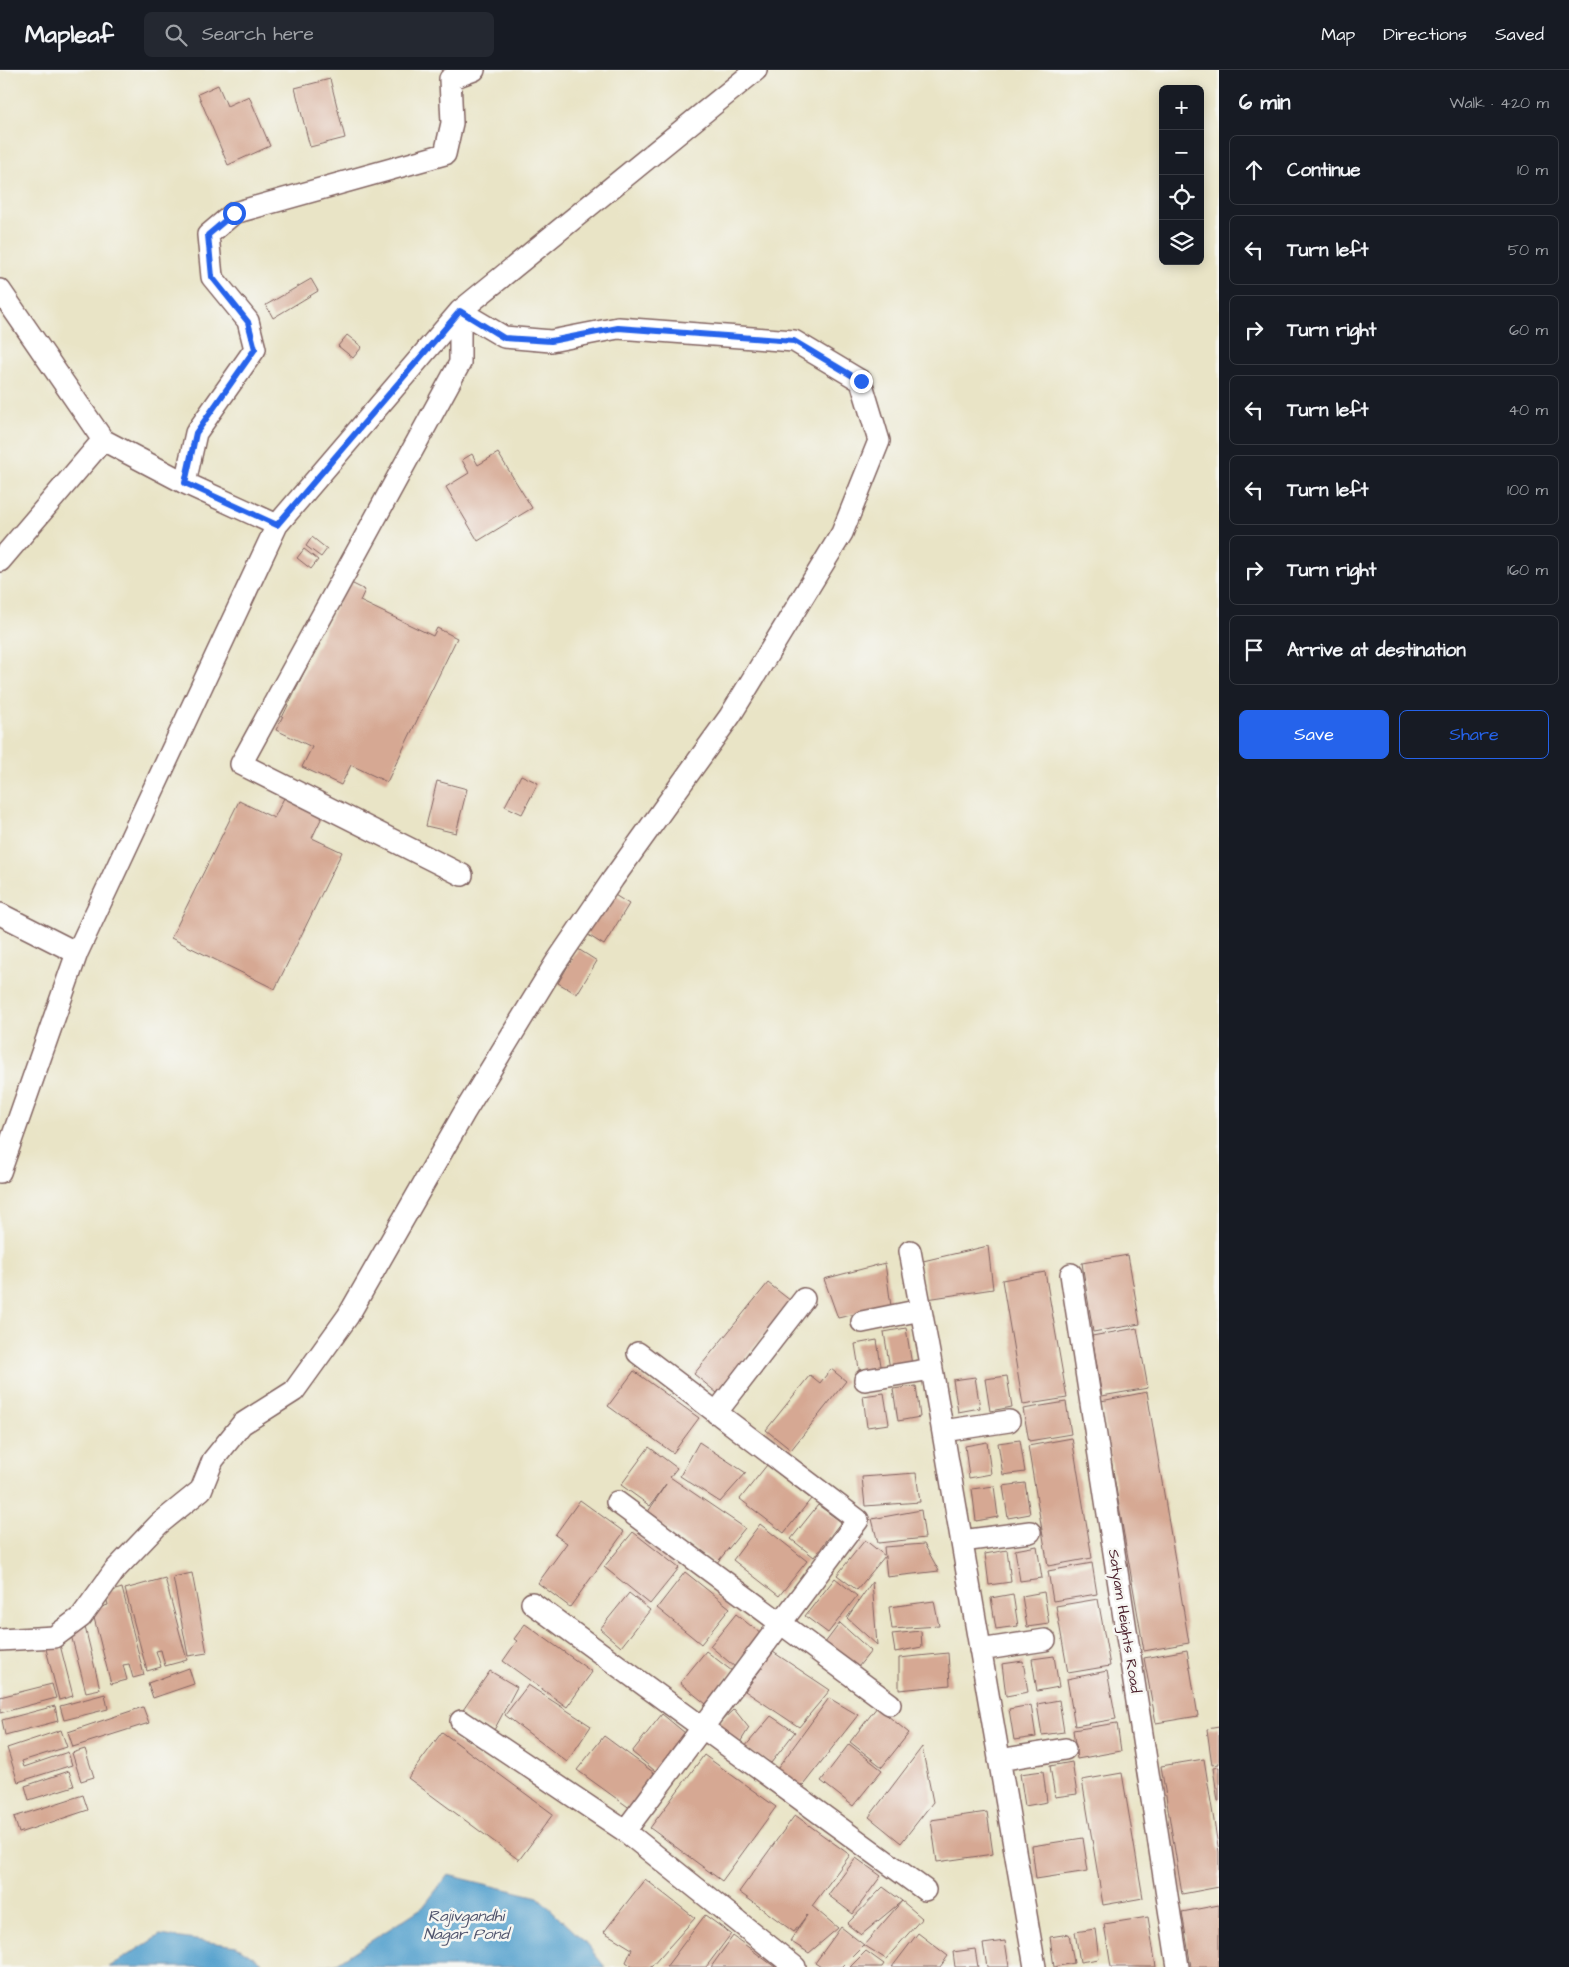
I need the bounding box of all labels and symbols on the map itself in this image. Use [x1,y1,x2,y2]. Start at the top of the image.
route start [223,202,246,225]
route end [850,370,873,393]
street label: Satyam Heights Road [1102,1548,1146,1695]
water label: Rajivgandhi Nagar Pond [423,1905,511,1946]

